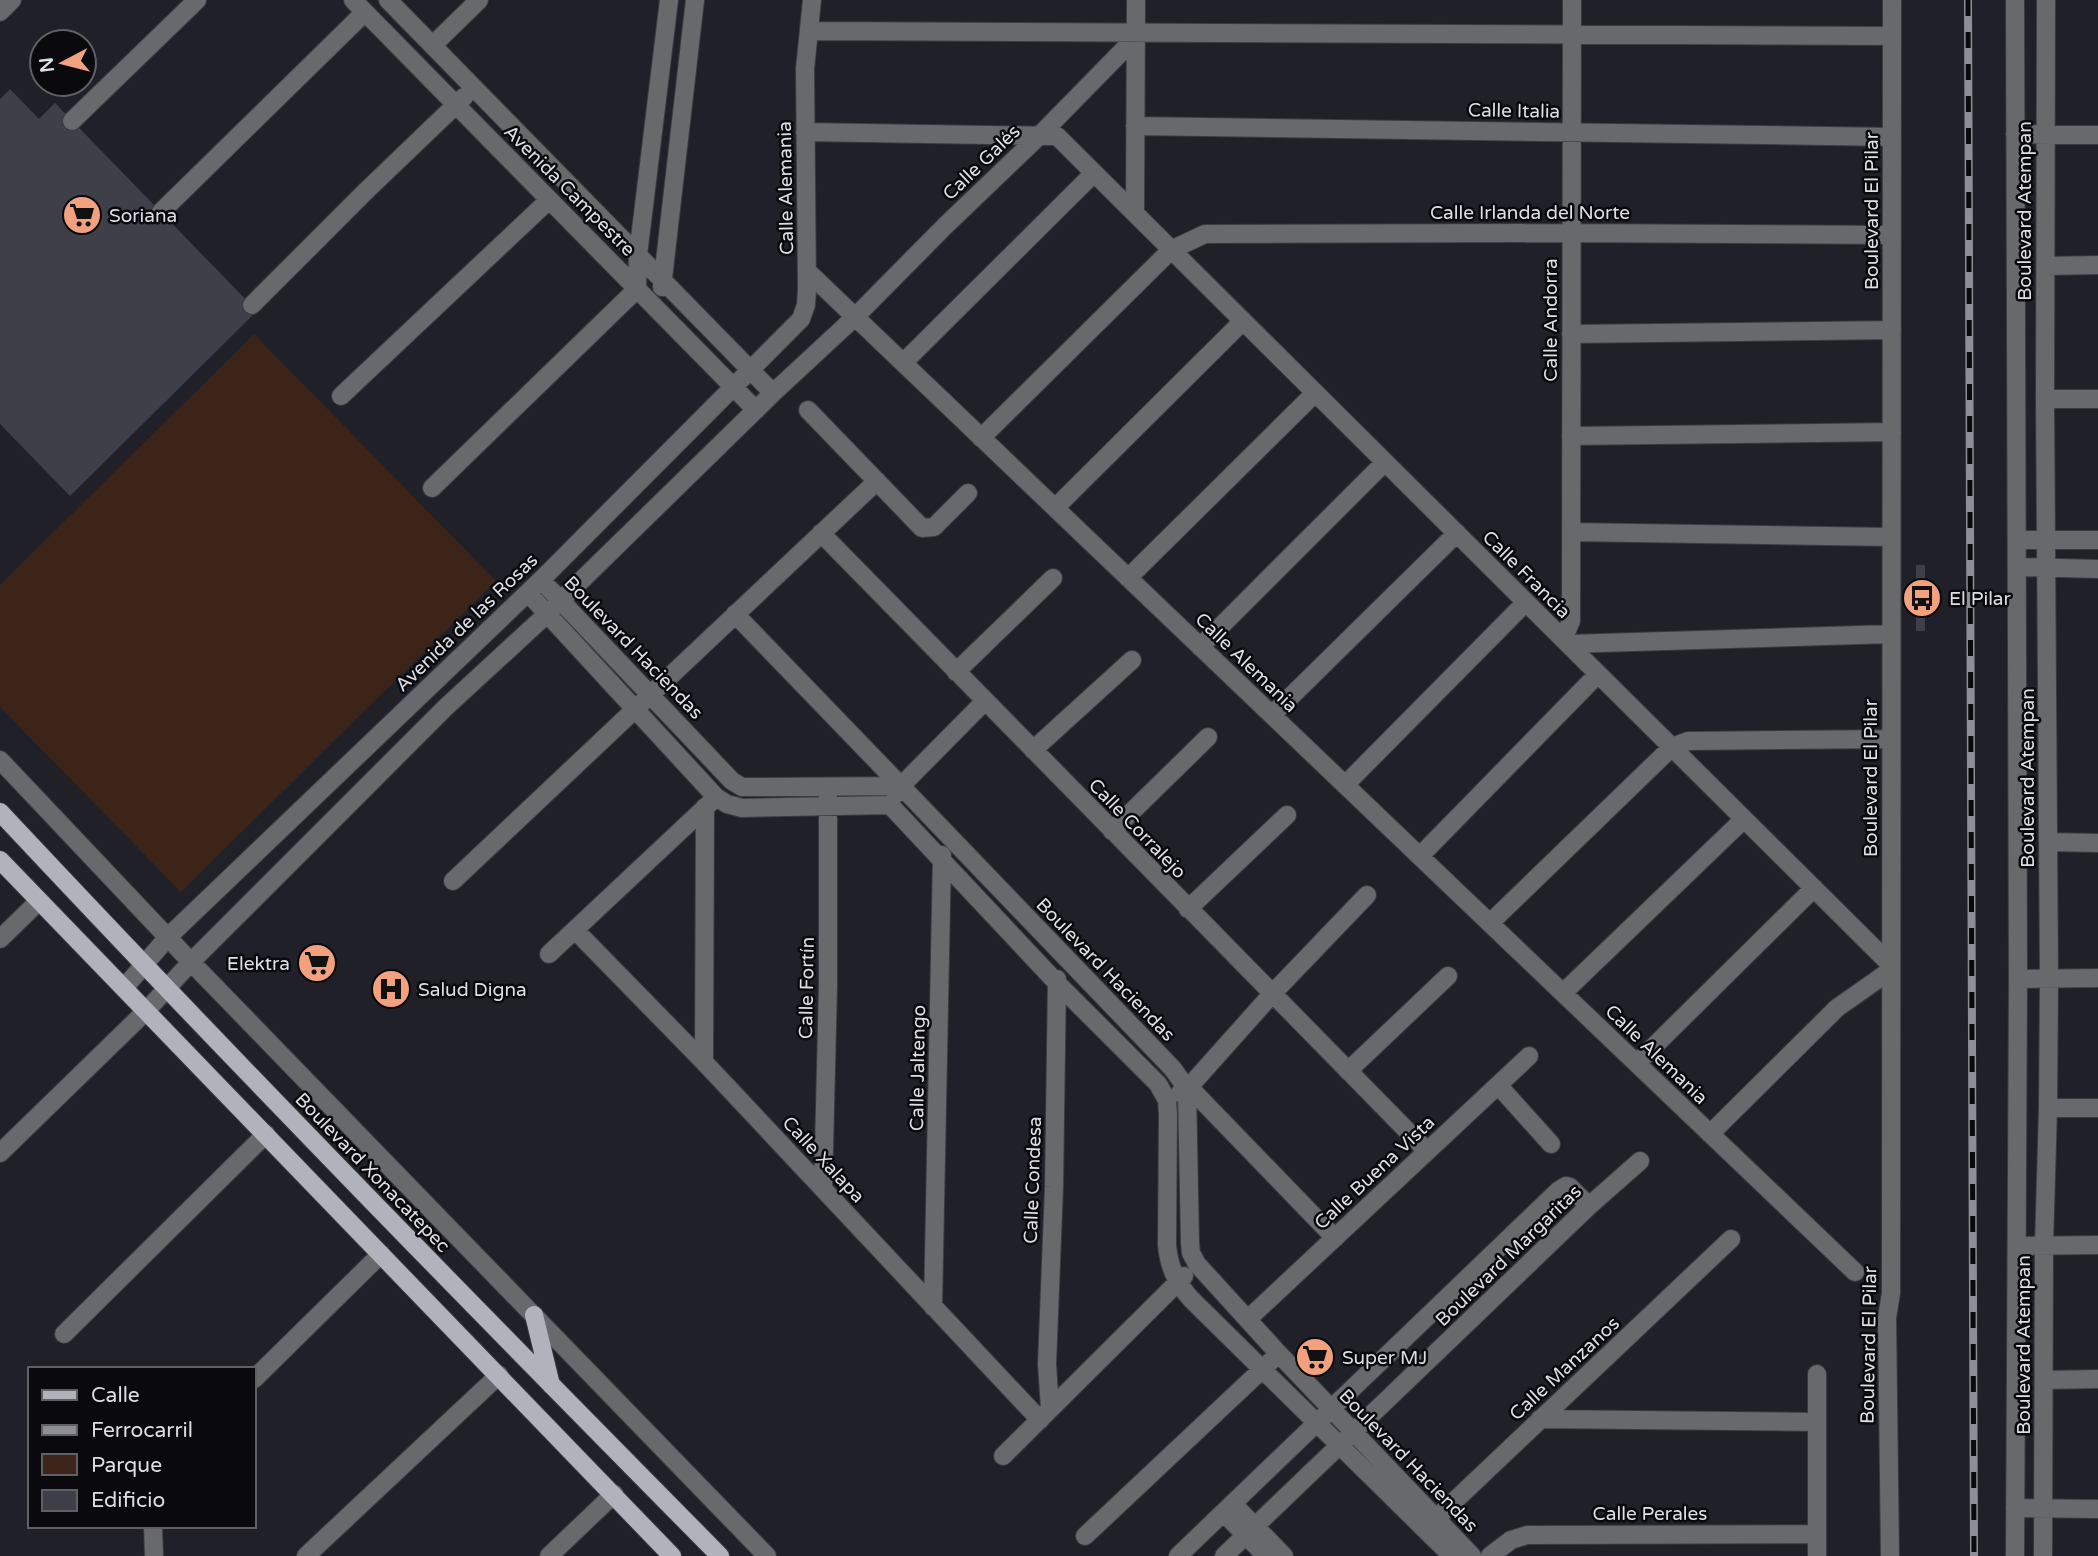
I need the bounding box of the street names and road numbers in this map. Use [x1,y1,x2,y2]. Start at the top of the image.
street label: Calle Italia [1468,99,1560,123]
street label: Avenida Campestre [499,121,639,261]
street label: Calle Alemania [774,121,798,255]
street label: Calle Galés [939,121,1025,205]
street label: Boulevard Atempan [2014,121,2036,301]
street label: Boulevard El Pilar [1861,131,1883,290]
street label: Calle Irlanda del Norte [1430,202,1630,224]
street label: Calle Andorra [1540,258,1562,382]
street label: Calle Francia [1478,526,1575,623]
street label: Avenida de las Rosas [391,549,542,696]
street label: Boulevard Haciendas [559,572,707,724]
street label: Calle Alemania [1191,608,1302,717]
street label: Boulevard Atempan [2017,688,2039,868]
street label: Boulevard El Pilar [1860,698,1882,857]
street label: Calle Corralejo [1084,774,1191,883]
street label: Boulevard Haciendas [1031,894,1179,1046]
street label: Calle Fortín [795,937,819,1039]
street label: Calle Alemania [1601,1000,1712,1109]
street label: Calle Jaltengo [906,1005,930,1131]
street label: Boulevard Xonacatepec [290,1088,454,1257]
street label: Calle Buena Vista [1310,1111,1439,1234]
street label: Calle Xalapa [778,1112,869,1208]
street label: Calle Condesa [1020,1116,1046,1244]
street label: Boulevard Margaritas [1431,1180,1586,1331]
street label: Boulevard Atempan [2013,1255,2035,1435]
street label: Boulevard El Pilar [1857,1265,1881,1424]
street label: Calle Manzanos [1505,1312,1624,1425]
street label: Boulevard Haciendas [1334,1385,1482,1537]
street label: Calle Perales [1593,1503,1707,1525]

